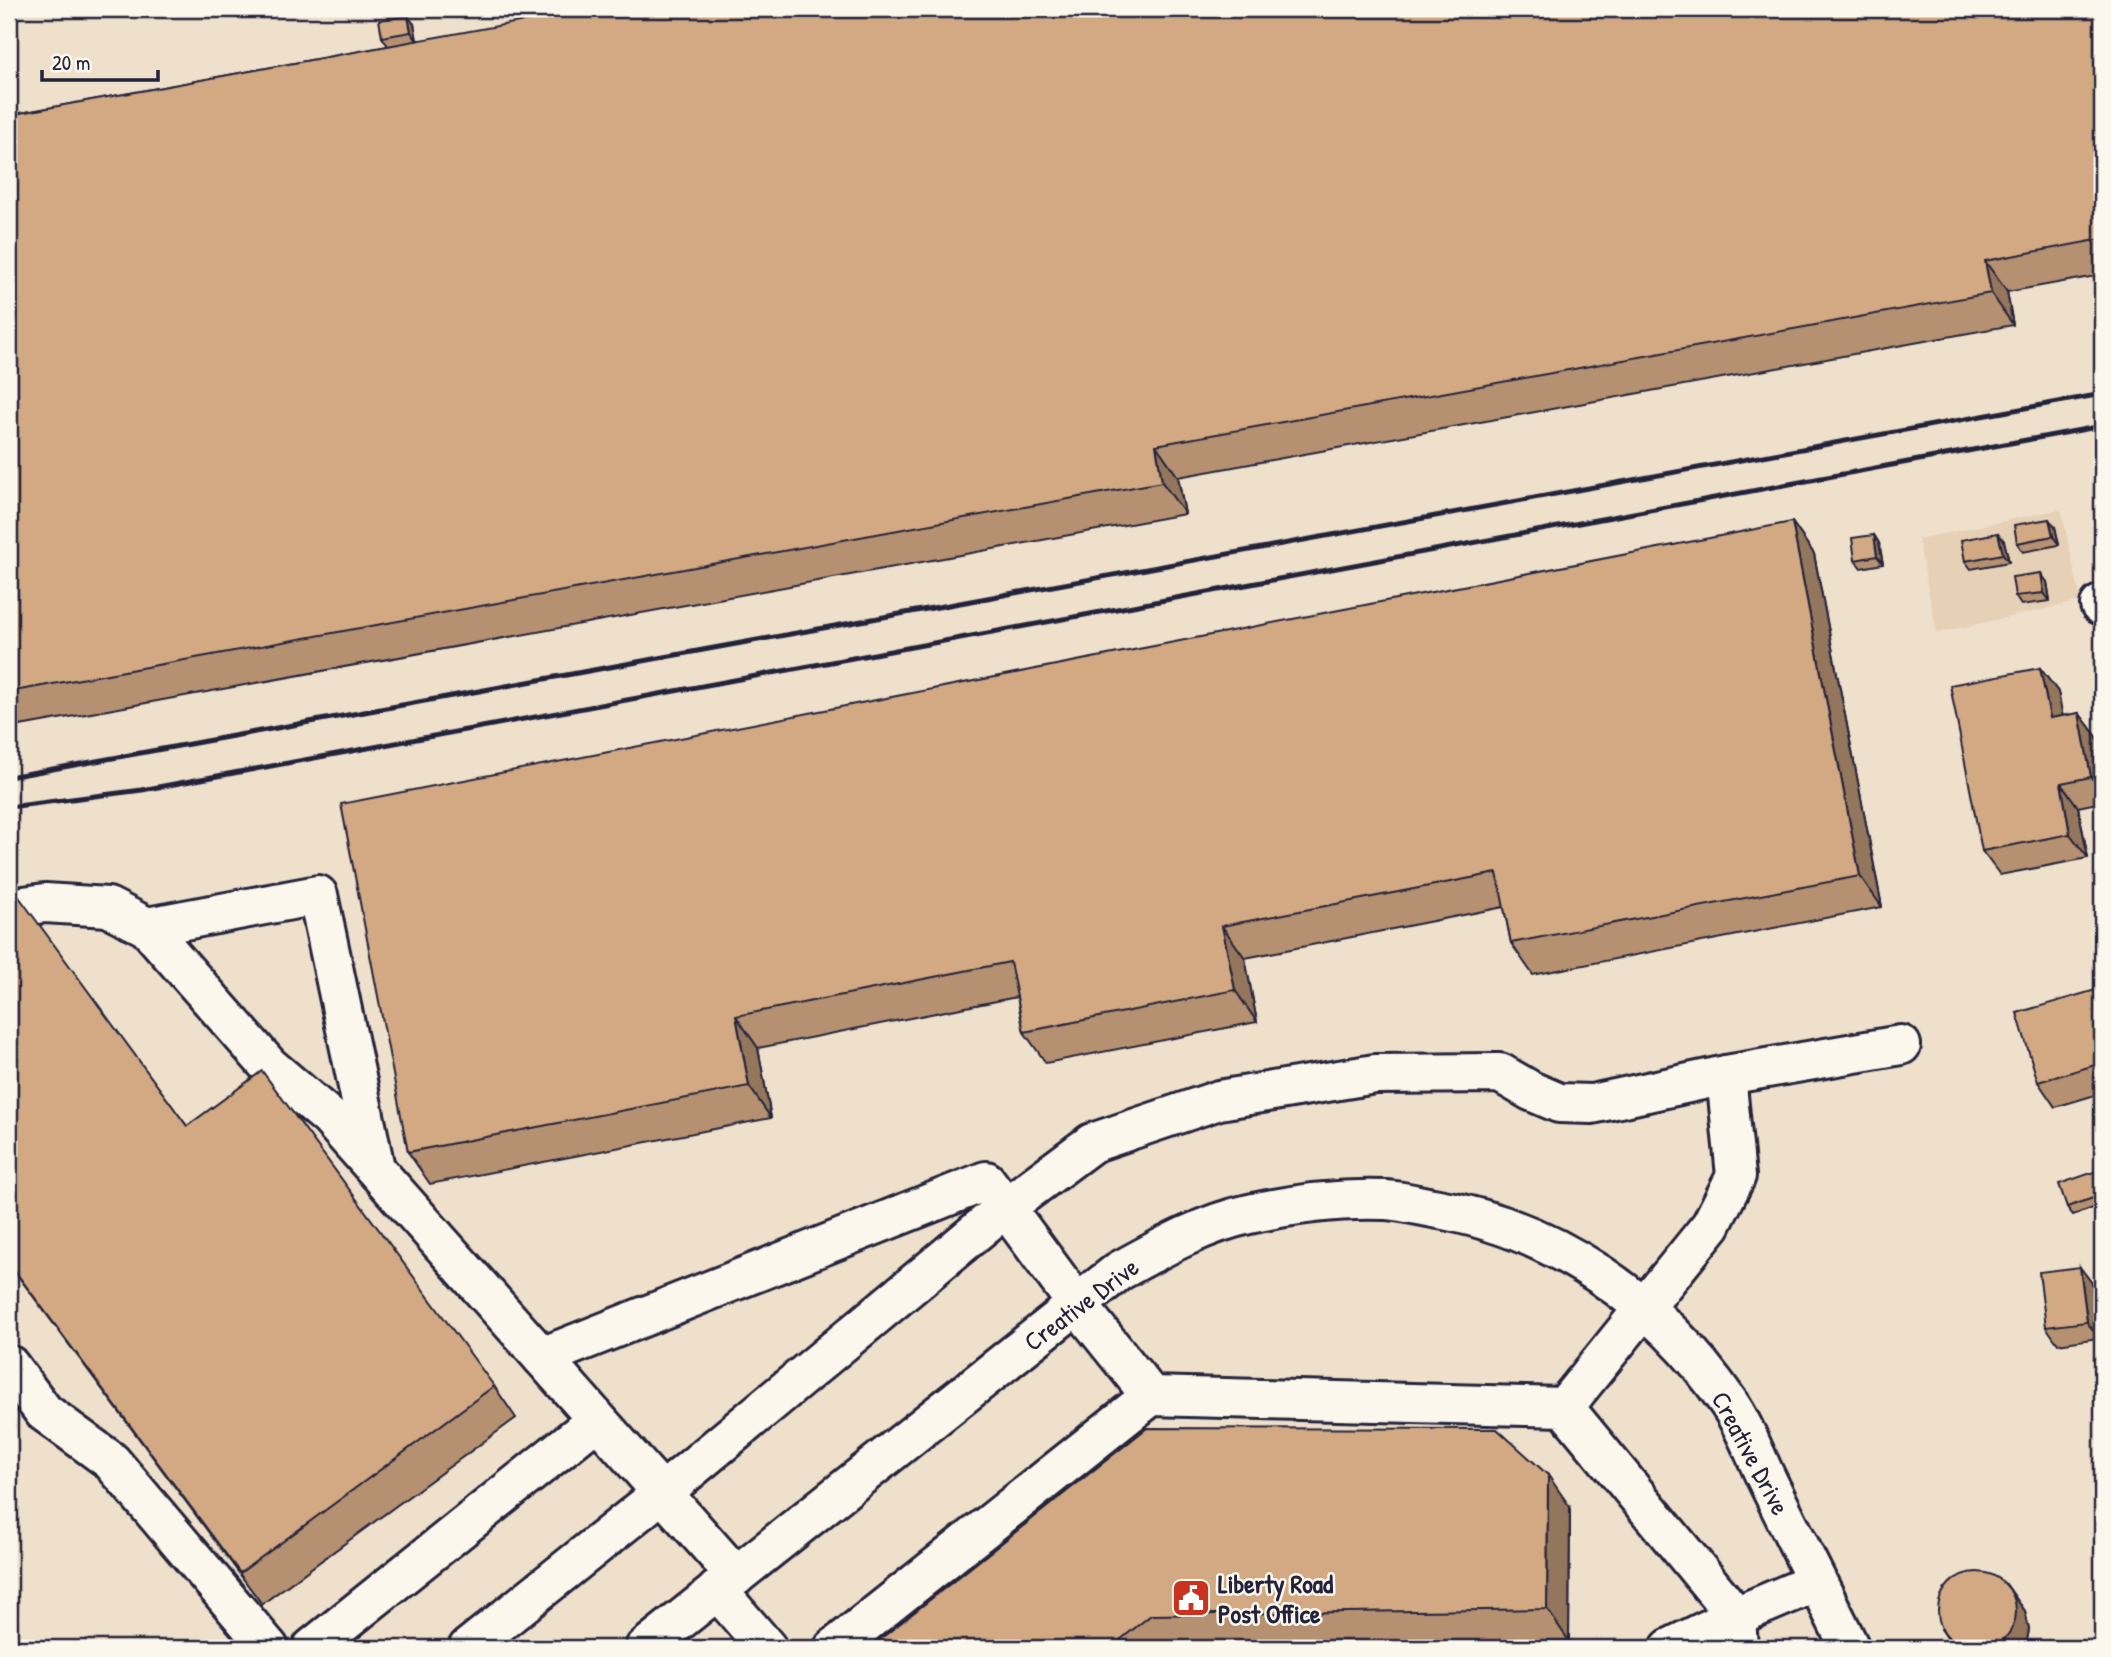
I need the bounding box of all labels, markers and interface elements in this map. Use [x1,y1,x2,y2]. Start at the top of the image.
scale bar [42,38,158,82]
text: 20 m [52,48,90,77]
street label: Creative Drive [1016,1249,1146,1359]
street label: Creative Drive [1704,1385,1798,1521]
place label: Liberty Road Post Office [1218,1566,1334,1631]
public building icon: Liberty Road Post Office [1170,1577,1212,1619]

